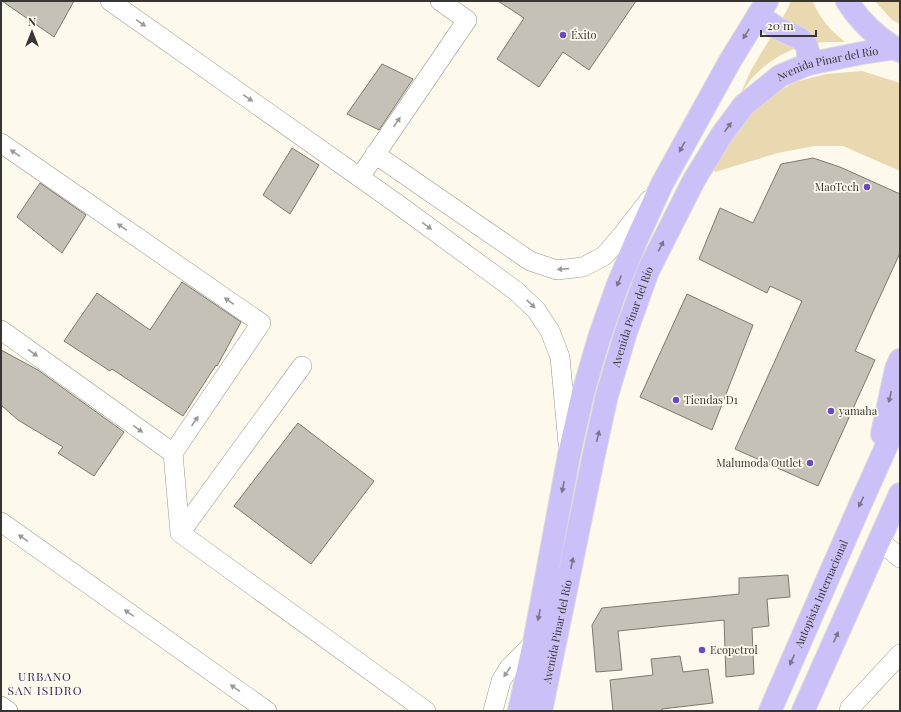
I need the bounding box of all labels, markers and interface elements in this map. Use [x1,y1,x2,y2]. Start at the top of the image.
north arrow [12,12,52,52]
scale bar [761,12,816,38]
text: N [28,14,36,29]
text: 20 m [767,17,794,33]
one-way arrow [136,19,147,27]
place label: Éxito [571,27,597,42]
one-way arrow [743,28,750,40]
marker: Éxito [558,30,568,40]
street label: Avenida Pinar del Río [771,43,879,84]
one-way arrow [242,94,253,102]
one-way arrow [394,116,401,128]
one-way arrow [724,122,732,132]
one-way arrow [679,141,686,153]
one-way arrow [10,149,20,157]
place label: MaoTech [815,179,860,194]
marker: MaoTech [862,182,872,192]
one-way arrow [422,222,433,230]
one-way arrow [117,223,127,231]
one-way arrow [657,241,664,252]
street label: Avenida Pinar del Río [608,264,656,370]
one-way arrow [557,266,569,273]
one-way arrow [616,275,623,287]
one-way arrow [223,297,234,305]
one-way arrow [526,300,536,309]
one-way arrow [27,349,38,357]
one-way arrow [887,391,893,404]
place label: Tiendas D1 [684,392,738,407]
marker: Tiendas D1 [671,395,681,405]
place label: yamaha [838,403,878,418]
marker: yamaha [826,406,836,416]
one-way arrow [191,416,199,426]
one-way arrow [133,424,144,433]
one-way arrow [596,430,602,442]
place label: Malumoda Outlet [716,455,802,470]
marker: Malumoda Outlet [805,458,815,468]
one-way arrow [560,481,566,493]
one-way arrow [858,497,864,508]
one-way arrow [18,534,29,542]
street label: Autopista Internacional [790,537,851,651]
one-way arrow [569,557,575,569]
street label: Avenida Pinar del Río [539,578,575,686]
one-way arrow [124,609,135,617]
one-way arrow [536,609,542,621]
one-way arrow [833,631,839,642]
place label: Ecopetrol [710,642,758,657]
marker: Ecopetrol [697,645,707,655]
one-way arrow [789,654,795,665]
one-way arrow [503,667,511,677]
district label: URBANO SAN ISIDRO [7,668,83,698]
one-way arrow [230,684,241,692]

